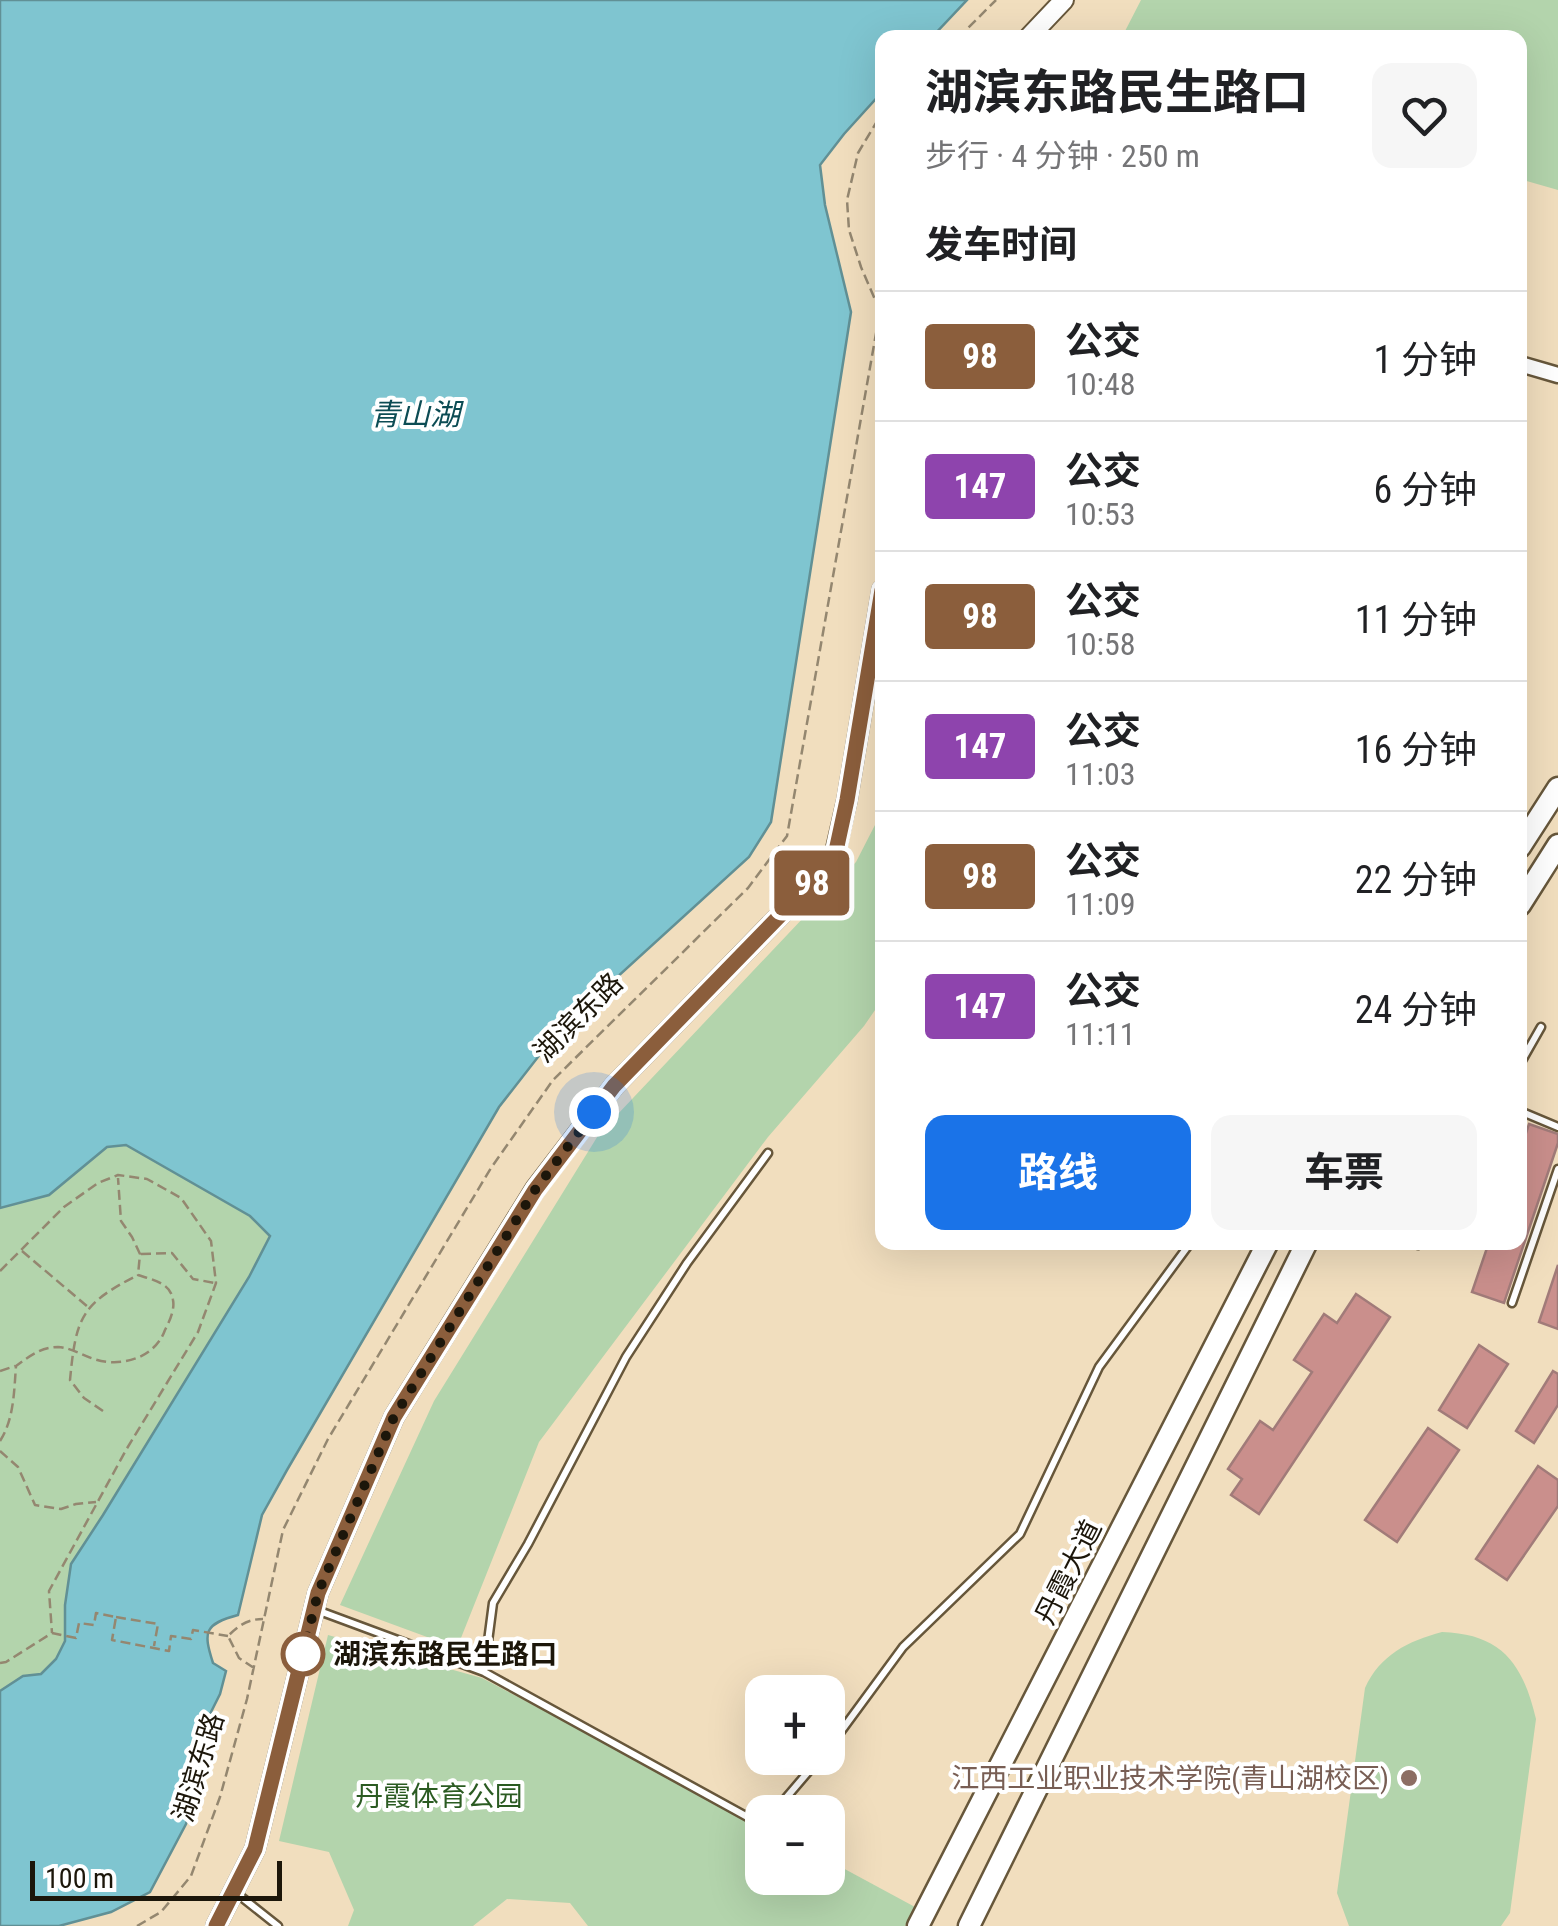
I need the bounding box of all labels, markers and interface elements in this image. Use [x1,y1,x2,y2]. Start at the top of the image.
button: heart [1372,63,1477,168]
text: 湖滨东路民生路口 [925,64,1309,121]
text: 步行 · 4 分钟 · 250 m [925,137,1200,175]
text: 发车时间 [925,223,1077,267]
text: 公交 [1065,319,1141,363]
text: 98 [962,336,998,377]
text: 1 分钟 [1374,338,1477,382]
text: 10:48 [1065,365,1136,403]
water label: 青山湖 [370,397,464,432]
text: 公交 [1065,449,1141,493]
text: 147 [953,466,1007,507]
text: 6 分钟 [1374,468,1477,512]
text: 10:53 [1065,495,1136,533]
text: 公交 [1065,579,1141,623]
text: 98 [962,596,998,637]
text: 11 分钟 [1355,598,1477,642]
text: 10:58 [1065,625,1136,663]
text: 公交 [1065,709,1141,753]
text: 147 [953,726,1007,767]
text: 16 分钟 [1355,728,1477,772]
text: 11:03 [1065,755,1136,793]
text: 公交 [1065,839,1141,883]
line badge: 98 [767,850,857,916]
text: 98 [962,856,998,897]
text: 22 分钟 [1355,858,1477,902]
text: 98 [794,863,830,904]
text: 11:09 [1065,885,1136,923]
street label: 湖滨东路 [527,966,630,1069]
text: 公交 [1065,969,1141,1013]
text: 147 [953,986,1007,1027]
text: 24 分钟 [1355,988,1477,1032]
text: 11:11 [1065,1015,1136,1053]
your location [569,1087,619,1137]
button: 路线 [925,1115,1191,1230]
button: 车票 [1211,1115,1477,1230]
street label: 丹霞大道 [1028,1515,1109,1630]
marker: 湖滨东路民生路口 [282,1633,324,1675]
place label: 湖滨东路民生路口 [333,1638,557,1671]
map controls [745,1675,845,1895]
button: + [745,1675,845,1775]
street label: 湖滨东路 [166,1709,231,1826]
place label: 江西工业职业技术学院(青山湖校区) [951,1762,1389,1795]
marker: 江西工业职业技术学院(青山湖校区) [1398,1767,1420,1789]
park label: 丹霞体育公园 [355,1780,523,1813]
button: − [745,1795,845,1895]
scale bar [30,1856,282,1900]
text: 100 m [45,1862,114,1895]

